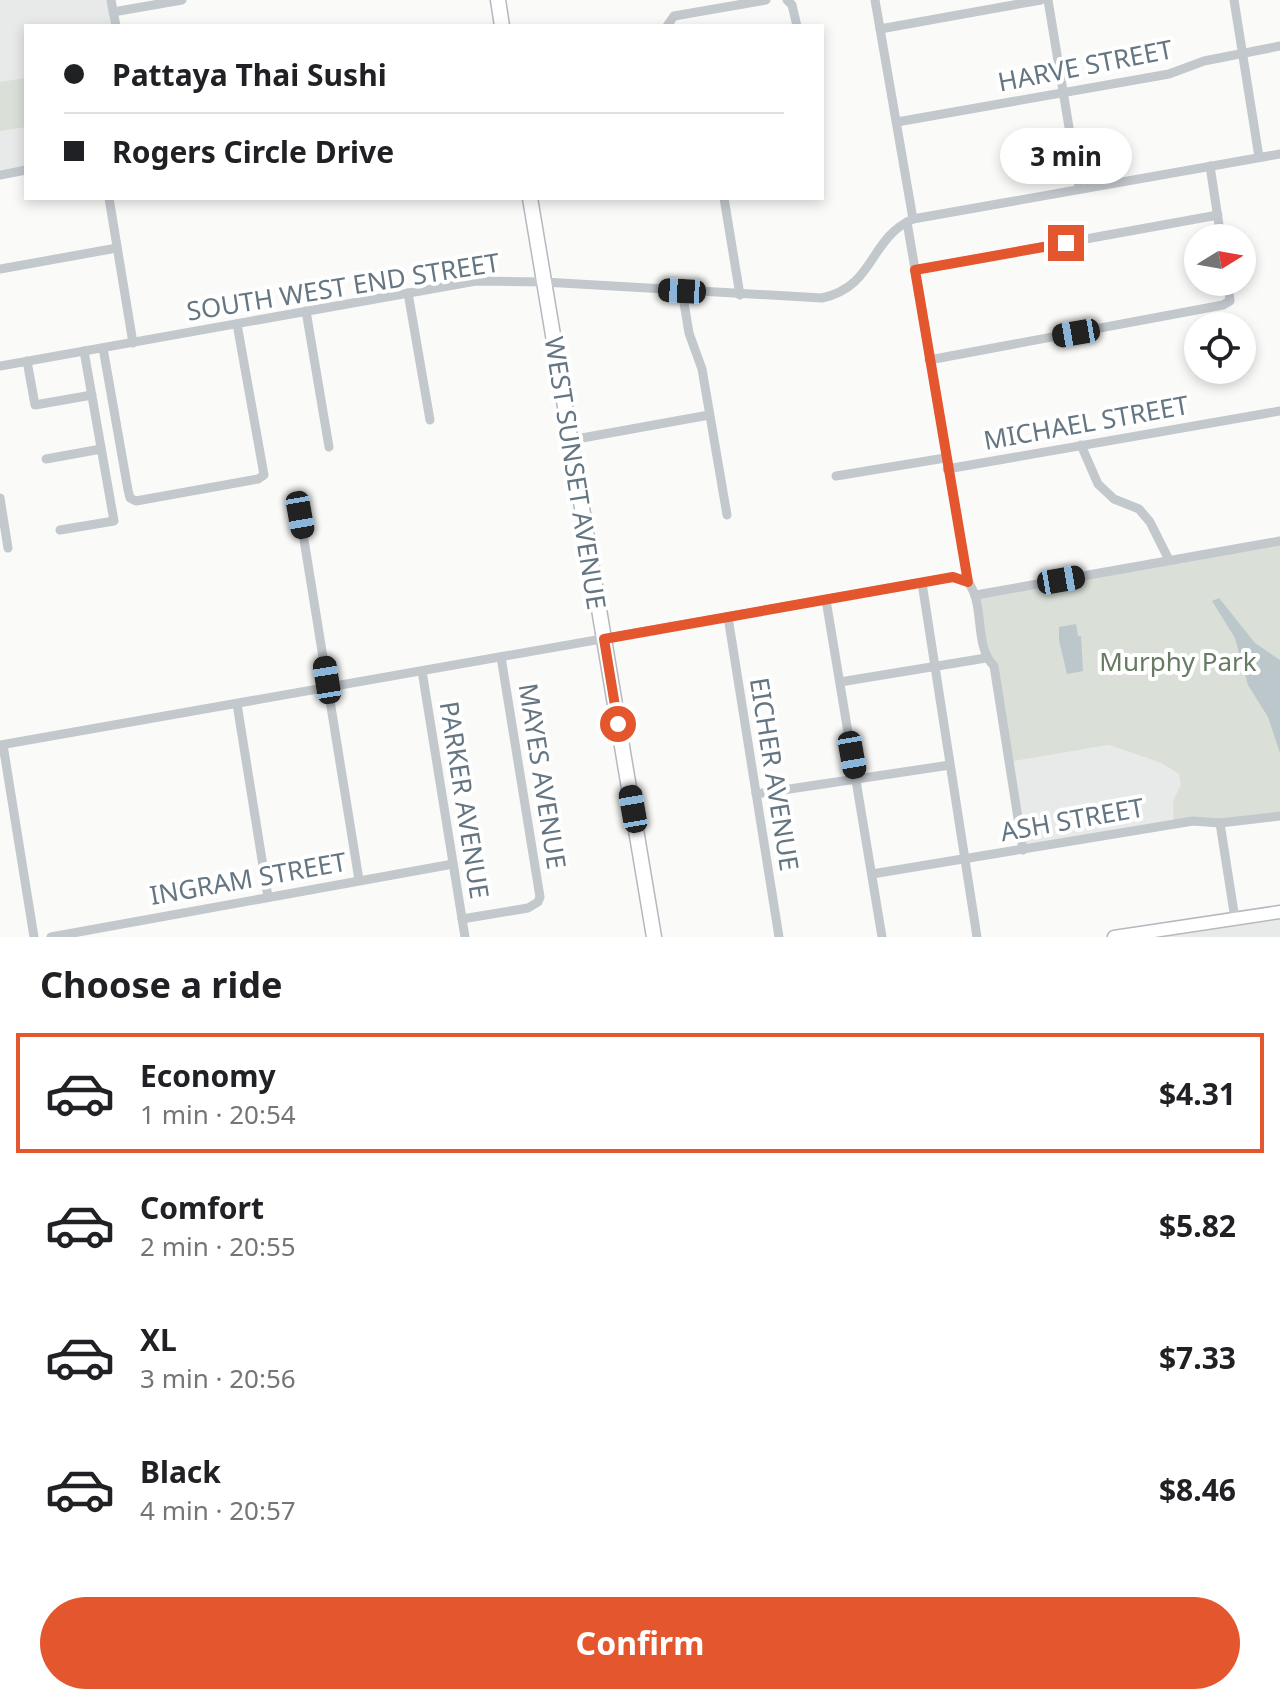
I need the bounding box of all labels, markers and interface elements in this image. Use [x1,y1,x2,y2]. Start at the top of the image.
street label: HARVE STREET [995,30,1176,100]
text: Pattaya Thai Sushi [112,54,387,95]
callout: 3 min [1000,127,1132,183]
text: Rogers Circle Drive [112,131,394,172]
text: 3 min [1030,138,1102,174]
north arrow [1184,224,1256,296]
map controls [1184,224,1256,384]
route end [1048,225,1084,261]
street label: SOUTH WEST END STREET [184,243,503,329]
car [657,278,707,304]
button: locate [1184,312,1256,384]
car [1050,317,1102,349]
street label: WEST SUNSET AVENUE [537,334,615,612]
street label: MICHAEL STREET [981,386,1192,458]
car [284,489,316,541]
car [1035,564,1087,596]
park label: Murphy Park [1099,643,1257,679]
car [311,654,343,706]
street label: EICHER AVENUE [742,675,808,873]
street label: MAYES AVENUE [511,680,575,872]
street label: PARKER AVENUE [432,699,498,901]
route start [600,706,636,742]
car [836,729,868,781]
car [617,783,649,835]
street label: ASH STREET [997,789,1147,849]
street label: INGRAM STREET [147,843,350,913]
text: Choose a ride [40,960,282,1009]
text: Economy [140,1055,276,1096]
icon: car [44,1057,116,1129]
text: $4.31 [1159,1073,1236,1114]
text: 1 min · 20:54 [140,1096,296,1132]
text: Comfort [140,1187,264,1228]
icon: car [44,1189,116,1261]
text: $5.82 [1159,1205,1236,1246]
text: 2 min · 20:55 [140,1228,296,1264]
text: XL [140,1319,177,1360]
icon: car [44,1321,116,1393]
text: $7.33 [1159,1337,1236,1378]
text: 3 min · 20:56 [140,1360,296,1396]
text: Black [140,1451,221,1492]
icon: car [44,1453,116,1525]
text: $8.46 [1159,1469,1236,1510]
text: 4 min · 20:57 [140,1492,296,1528]
button: Confirm [40,1597,1240,1689]

